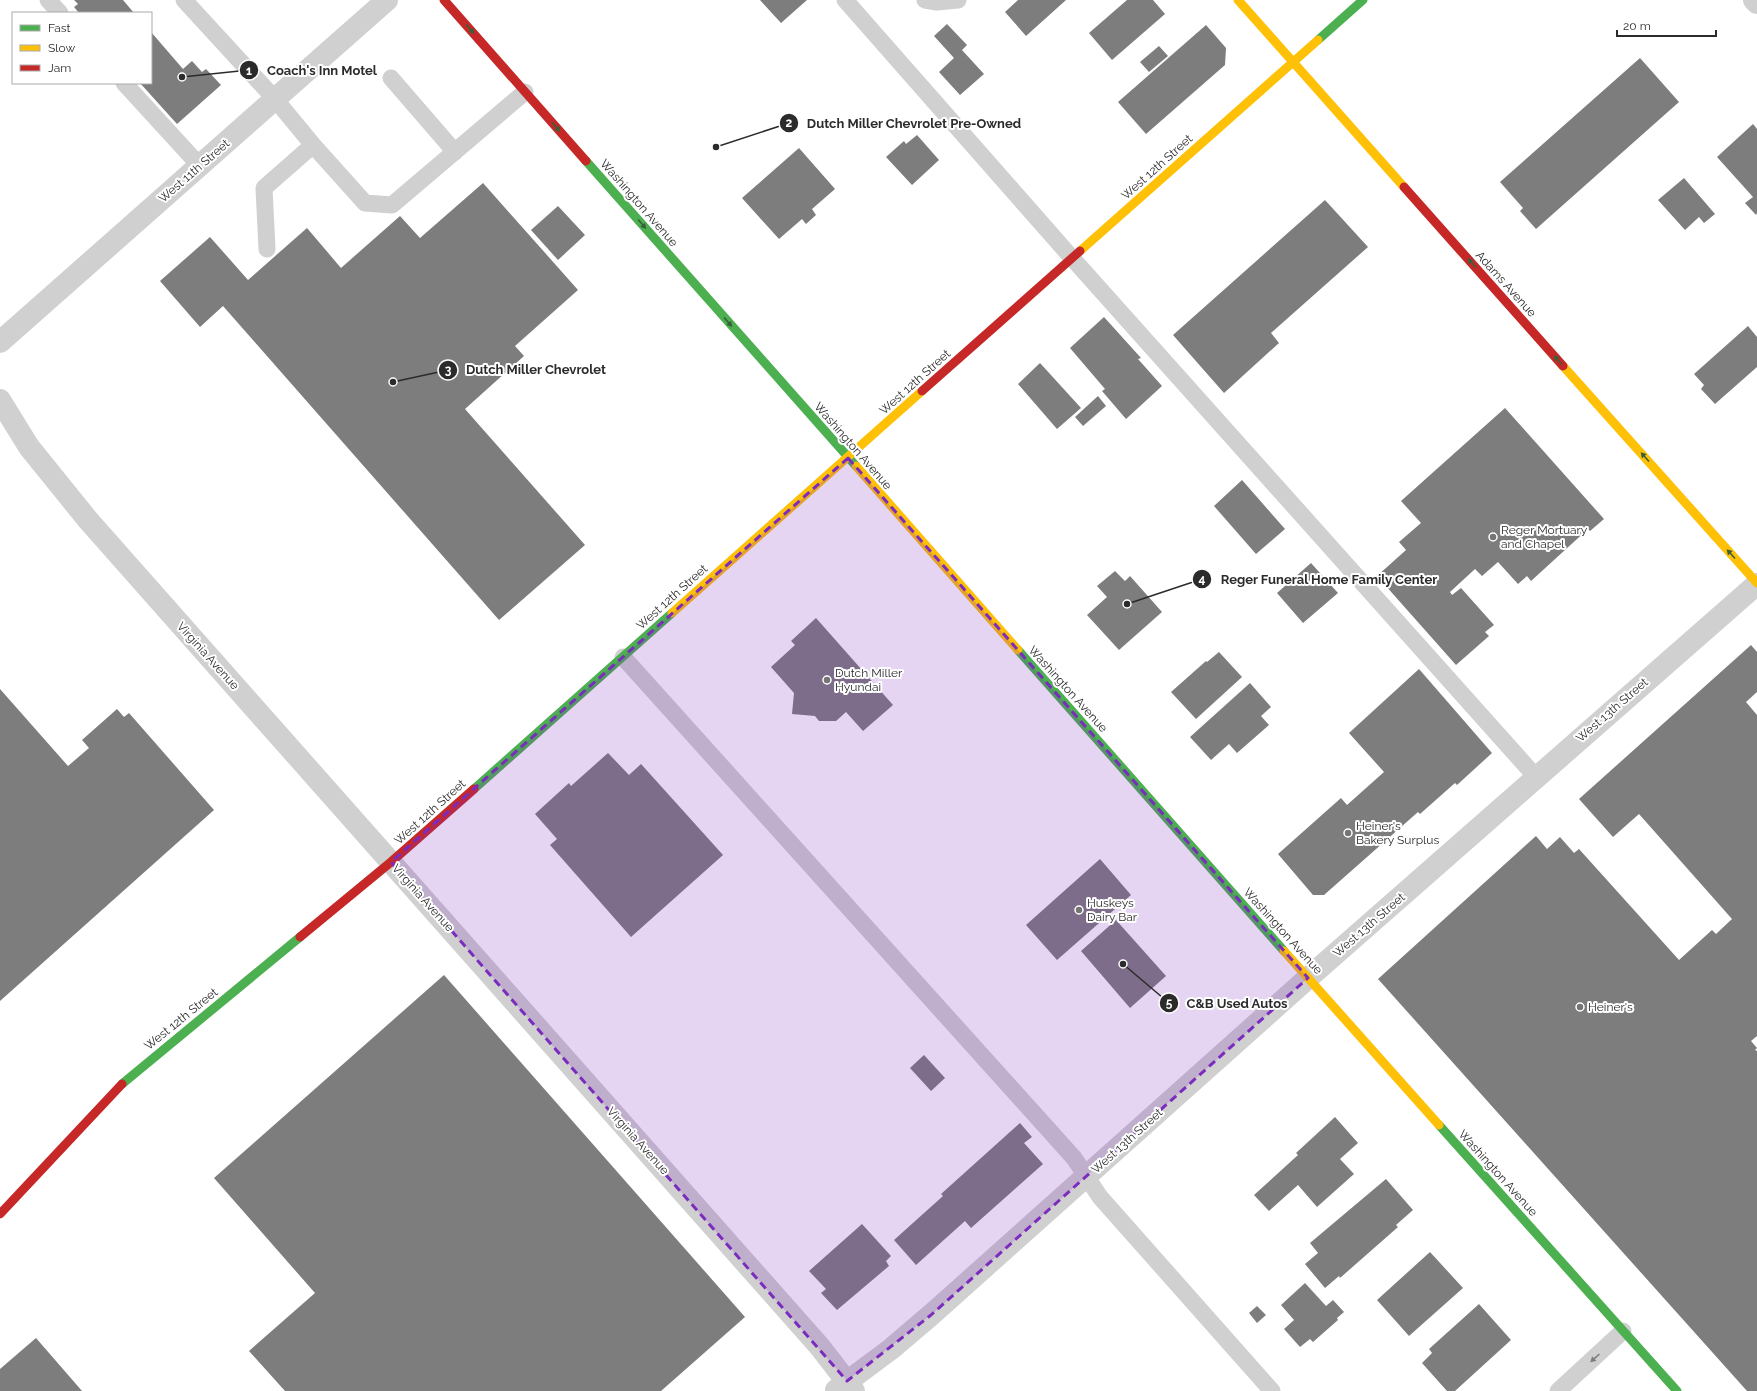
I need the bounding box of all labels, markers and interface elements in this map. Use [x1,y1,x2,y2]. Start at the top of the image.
legend [12,12,152,84]
scale bar [1617,12,1716,38]
text: 20 m [1623,19,1651,33]
text: Fast [48,21,71,35]
one-way arrow [465,25,474,34]
text: Slow [48,41,75,55]
callout: Coach's Inn Motel [239,58,385,83]
text: Jam [48,61,71,75]
text: Coach's Inn Motel [267,63,378,78]
text: 1 [246,64,252,78]
callout: Dutch Miller Chevrolet Pre-Owned [779,111,1030,136]
text: 2 [786,116,793,130]
text: Dutch Miller Chevrolet Pre-Owned [807,116,1021,131]
one-way arrow [551,122,560,132]
street label: West 12th Street [1119,132,1195,202]
street label: West 11th Street [156,136,232,206]
street label: Washington Avenue [597,156,681,250]
one-way arrow [637,219,646,230]
street label: Adams Avenue [1473,248,1539,320]
one-way arrow [1467,257,1476,268]
one-way arrow [723,317,732,327]
street label: West 12th Street [877,347,953,417]
one-way arrow [1554,355,1563,364]
callout: Dutch Miller Chevrolet [438,357,614,382]
text: Dutch Miller Chevrolet [466,362,606,377]
text: 3 [445,363,452,377]
street label: Washington Avenue [811,399,895,493]
one-way arrow [1640,451,1649,462]
place label: Reger Mortuary and Chapel [1501,523,1588,551]
marker: Reger Mortuary and Chapel [1488,532,1498,542]
one-way arrow [1727,549,1736,558]
street label: West 12th Street [634,562,710,632]
callout: Reger Funeral Home Family Center [1192,566,1446,591]
text: 4 [1199,572,1206,586]
text: Reger Funeral Home Family Center [1221,572,1437,587]
street label: Virginia Avenue [174,619,242,693]
street label: Washington Avenue [1026,643,1110,735]
place label: Dutch Miller Hyundai [835,666,903,694]
marker: Dutch Miller Hyundai [822,675,832,685]
street label: West 13th Street [1573,675,1651,745]
street label: West 12th Street [392,777,468,847]
place label: Heiner's Bakery Surplus [1356,819,1439,847]
marker: Heiner's Bakery Surplus [1343,828,1353,838]
street label: Virginia Avenue [389,861,457,935]
street label: Washington Avenue [1241,885,1325,977]
street label: West 13th Street [1330,890,1408,960]
place label: Huskeys Dairy Bar [1087,896,1138,924]
marker: Huskeys Dairy Bar [1074,905,1084,915]
street label: West 12th Street [141,985,221,1053]
callout: C&B Used Autos [1159,991,1296,1016]
text: 5 [1166,996,1173,1010]
text: C&B Used Autos [1187,996,1288,1011]
place label: Heiner's [1588,1000,1633,1014]
marker: Heiner's [1575,1002,1585,1012]
street label: Virginia Avenue [604,1104,672,1178]
street label: West 13th Street [1089,1105,1165,1177]
street label: Washington Avenue [1456,1127,1540,1219]
one-way arrow [1590,1353,1600,1362]

